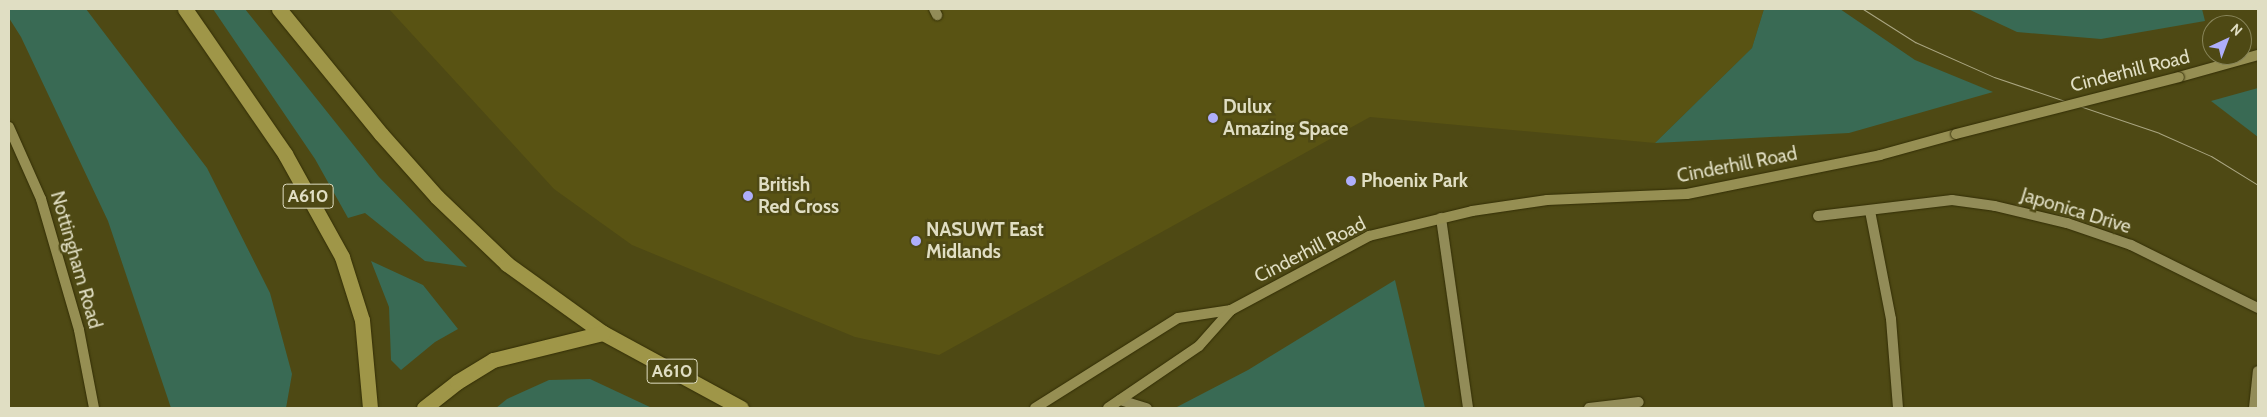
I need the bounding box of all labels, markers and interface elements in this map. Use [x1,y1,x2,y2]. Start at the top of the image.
north arrow [2202,15,2252,65]
text: N [2227,20,2246,40]
street label: Cinderhill Road [2068,45,2192,97]
place label: Dulux Amazing Space [1223,96,1348,140]
marker: Dulux Amazing Space [1207,112,1219,124]
street label: Cinderhill Road [1675,142,1799,188]
place label: Phoenix Park [1361,170,1468,192]
place label: British Red Cross [758,174,839,218]
marker: Phoenix Park [1345,175,1357,187]
road number: A610 [282,180,334,212]
street label: Japonica Drive [2018,183,2134,239]
street label: Nottingham Road [45,189,107,331]
marker: British Red Cross [742,190,754,202]
street label: Cinderhill Road [1250,212,1370,288]
place label: NASUWT East Midlands [926,219,1044,263]
marker: NASUWT East Midlands [910,235,922,247]
road number: A610 [646,356,698,386]

